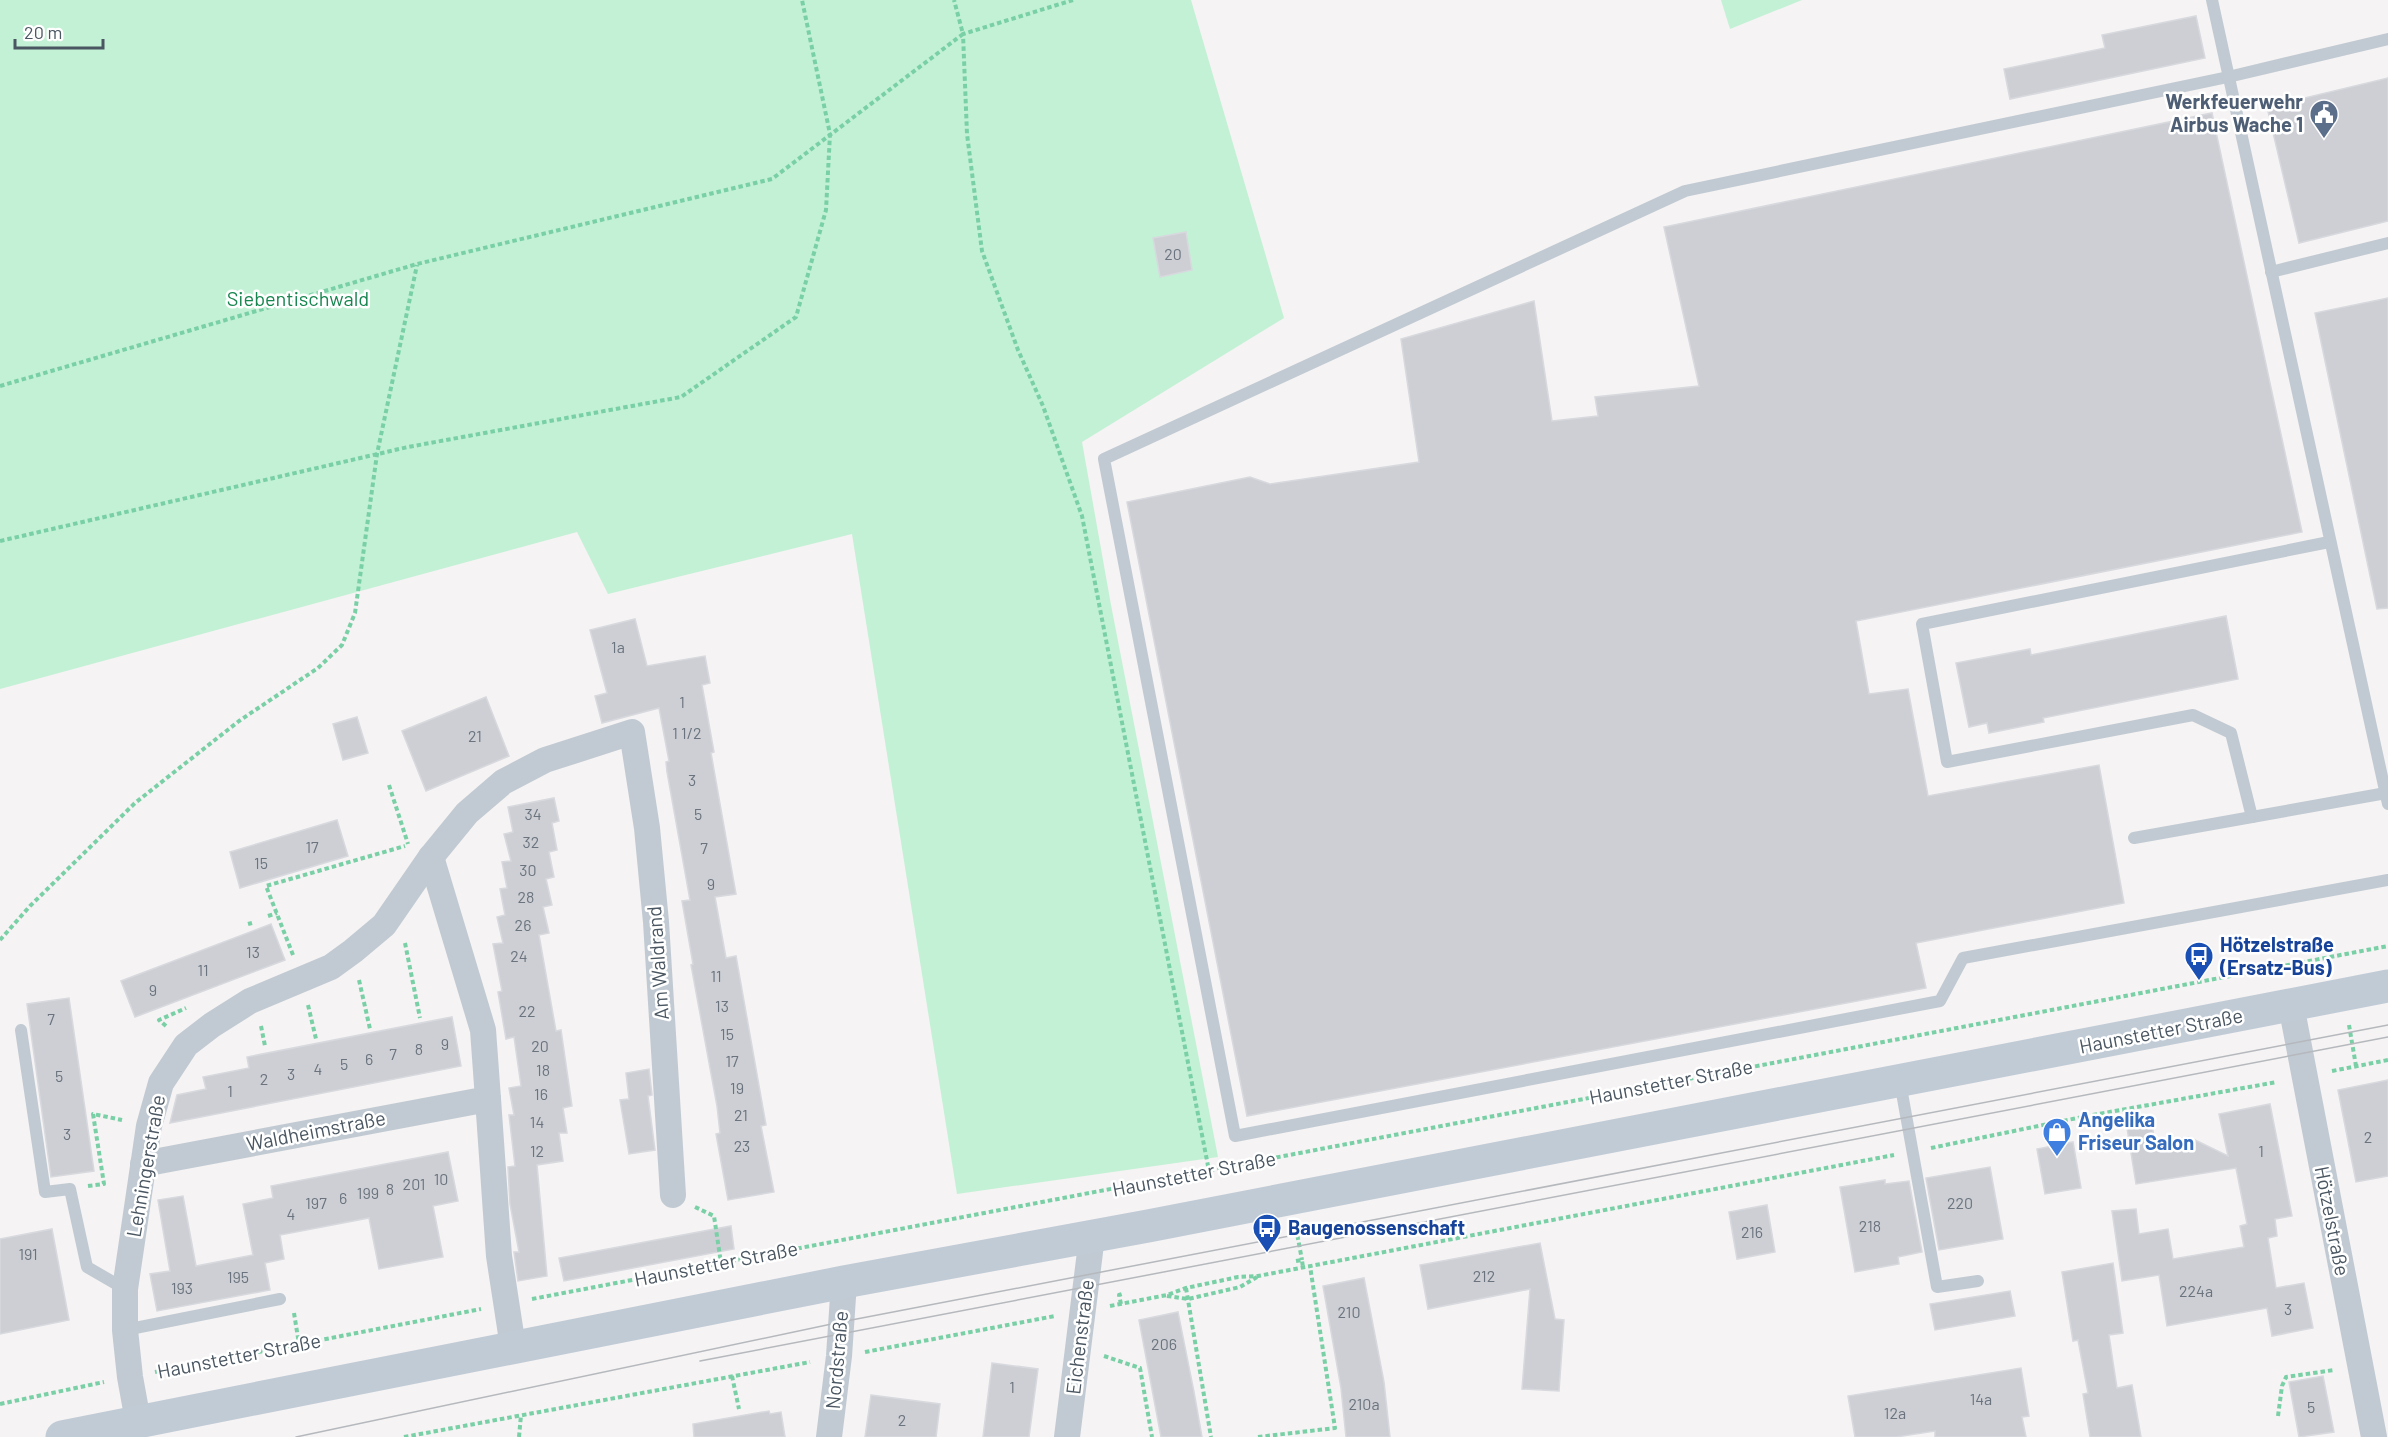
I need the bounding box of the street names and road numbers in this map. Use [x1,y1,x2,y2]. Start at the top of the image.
street label: Am Waldrand [641,905,673,1021]
street label: Haunstetter Straße [2077,1002,2245,1058]
street label: Haunstetter Straße [1587,1053,1755,1109]
street label: Lehningerstraße [121,1093,169,1239]
street label: Waldheimstraße [244,1105,388,1155]
street label: Haunstetter Straße [1110,1145,1278,1201]
street label: Hötzelstraße [2311,1164,2355,1278]
street label: Haunstetter Straße [632,1235,800,1291]
street label: Eichenstraße [1060,1278,1098,1396]
street label: Nordstraße [820,1310,852,1410]
street label: Haunstetter Straße [155,1327,323,1383]

